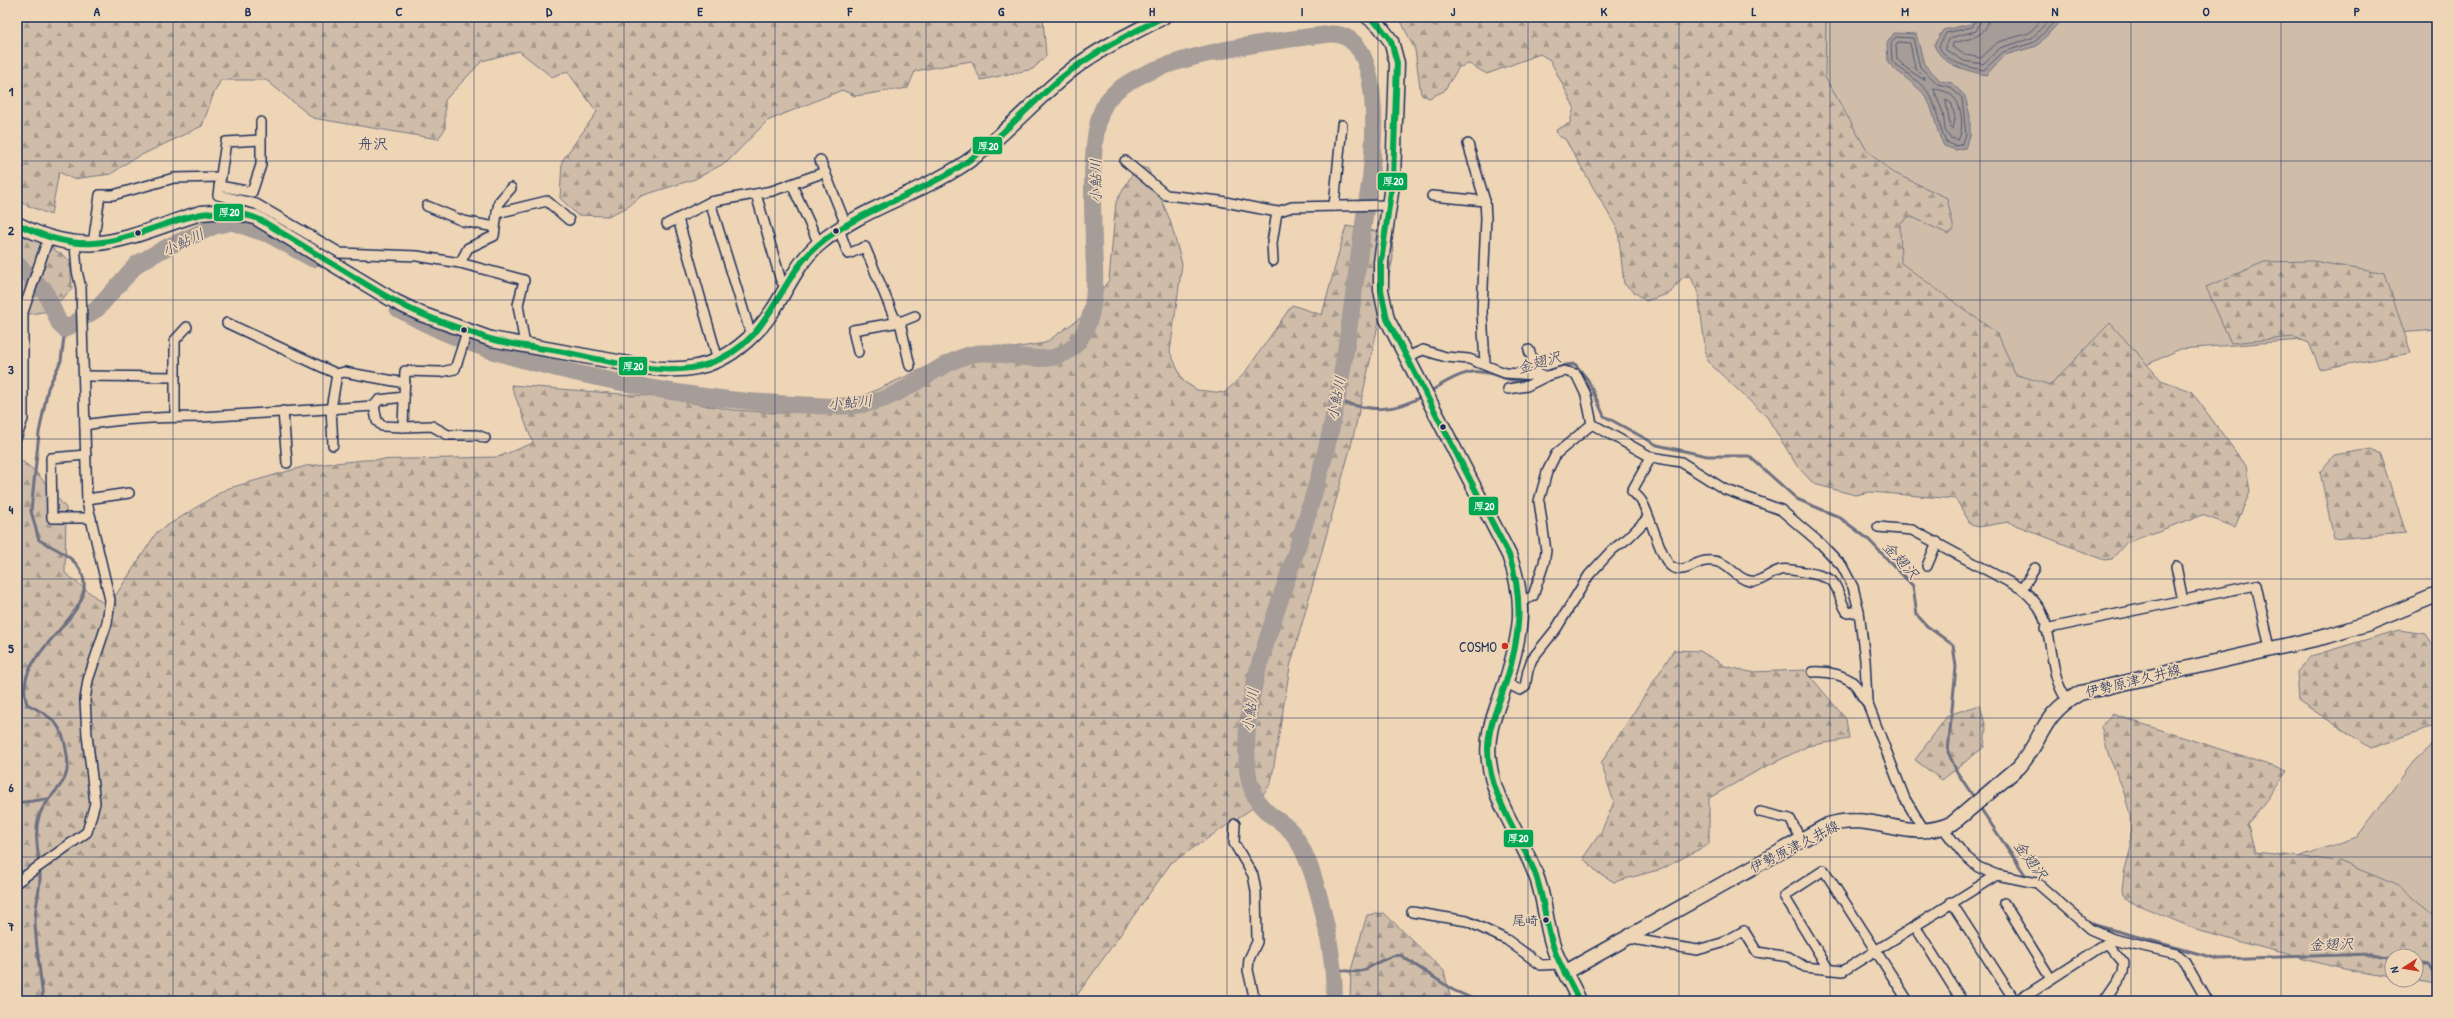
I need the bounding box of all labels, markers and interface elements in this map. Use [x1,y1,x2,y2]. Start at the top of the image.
text: A [94,2,101,20]
text: B [245,2,252,20]
text: C [395,2,403,20]
text: D [546,2,553,20]
text: E [697,2,703,20]
text: F [847,2,854,20]
text: G [998,2,1005,20]
text: H [1149,2,1155,20]
text: I [1300,2,1304,20]
text: J [1451,2,1456,20]
text: K [1601,2,1608,20]
text: L [1752,2,1757,20]
text: M [1901,2,1909,20]
text: N [2052,2,2059,20]
text: O [2202,2,2210,20]
text: P [2354,2,2360,20]
text: 1 [9,82,14,100]
district label: 舟沢 [358,133,388,154]
line badge: 厚20 [972,136,1003,155]
text: 厚20 [977,139,999,153]
water label: 小鮎川 [1085,158,1106,204]
line badge: 厚20 [1377,172,1408,191]
text: 厚20 [1382,174,1404,188]
line badge: 厚20 [213,203,244,222]
text: 厚20 [218,205,240,219]
text: 2 [8,221,15,239]
water label: 小鮎川 [158,223,208,261]
unlabelled marker [831,226,841,236]
unlabelled marker [133,228,143,238]
unlabelled marker [459,325,469,335]
water label: 金翅沢 [1514,345,1564,378]
line badge: 厚20 [618,356,648,376]
text: 厚20 [622,359,644,373]
text: 3 [8,360,14,378]
water label: 小鮎川 [1321,374,1351,422]
water label: 小鮎川 [827,390,873,414]
unlabelled marker [1438,422,1448,432]
line badge: 厚20 [1468,496,1499,516]
text: 厚20 [1473,499,1495,513]
text: 4 [9,500,14,518]
water label: 金翅沢 [1878,536,1925,584]
place label: COSMO [1459,637,1497,656]
text: 5 [8,639,14,657]
marker: COSMO [1500,641,1510,651]
street label: 伊勢原津久井線 [2083,659,2183,701]
water label: 小鮎川 [1236,686,1264,734]
text: 6 [8,778,14,796]
street label: 伊勢原津久井線 [1746,815,1842,877]
line badge: 厚20 [1503,829,1534,848]
text: 厚20 [1507,831,1529,845]
water label: 金翅沢 [2009,836,2054,885]
place label: 尾崎 [1512,911,1538,929]
marker: 尾崎 [1541,915,1551,925]
text: 7 [7,917,15,935]
water label: 金翅沢 [2308,933,2355,955]
north arrow [2384,948,2424,988]
text: N [2387,966,2402,974]

